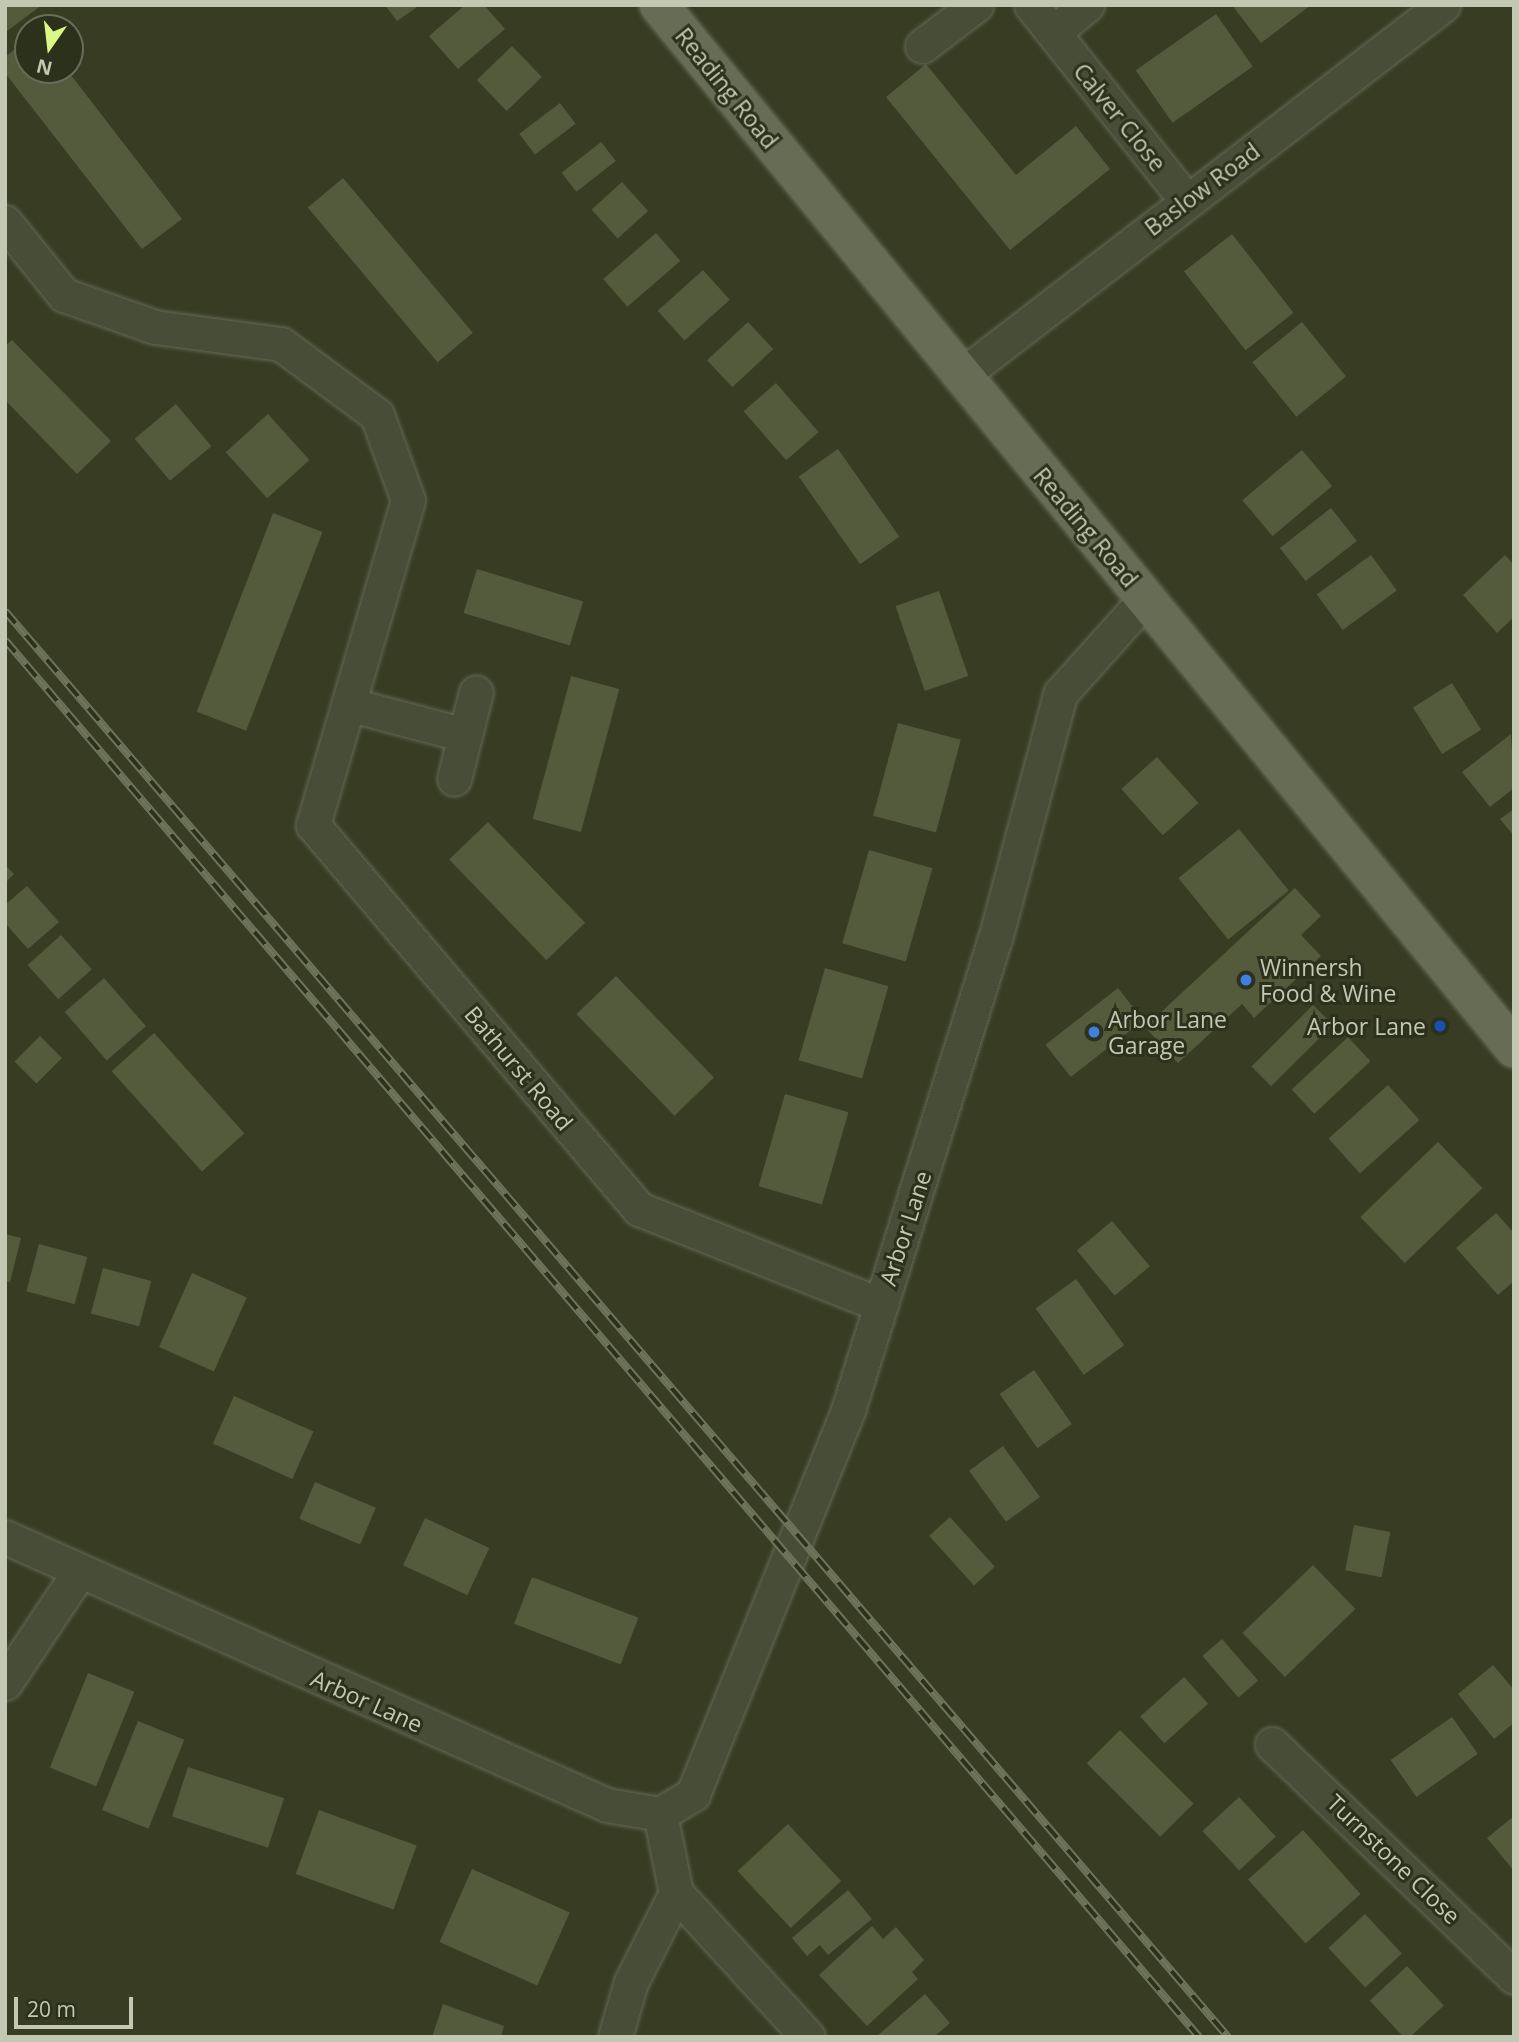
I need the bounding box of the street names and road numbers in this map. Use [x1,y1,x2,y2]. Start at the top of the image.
street label: Reading Road [670,22,784,154]
street label: Calver Close [1068,57,1172,177]
street label: Baslow Road [1139,137,1265,241]
street label: Reading Road [1028,462,1144,592]
street label: Bathurst Road [459,1000,579,1136]
street label: Arbor Lane [873,1167,937,1289]
street label: Arbor Lane [307,1664,427,1738]
street label: Turnstone Close [1322,1789,1466,1929]

